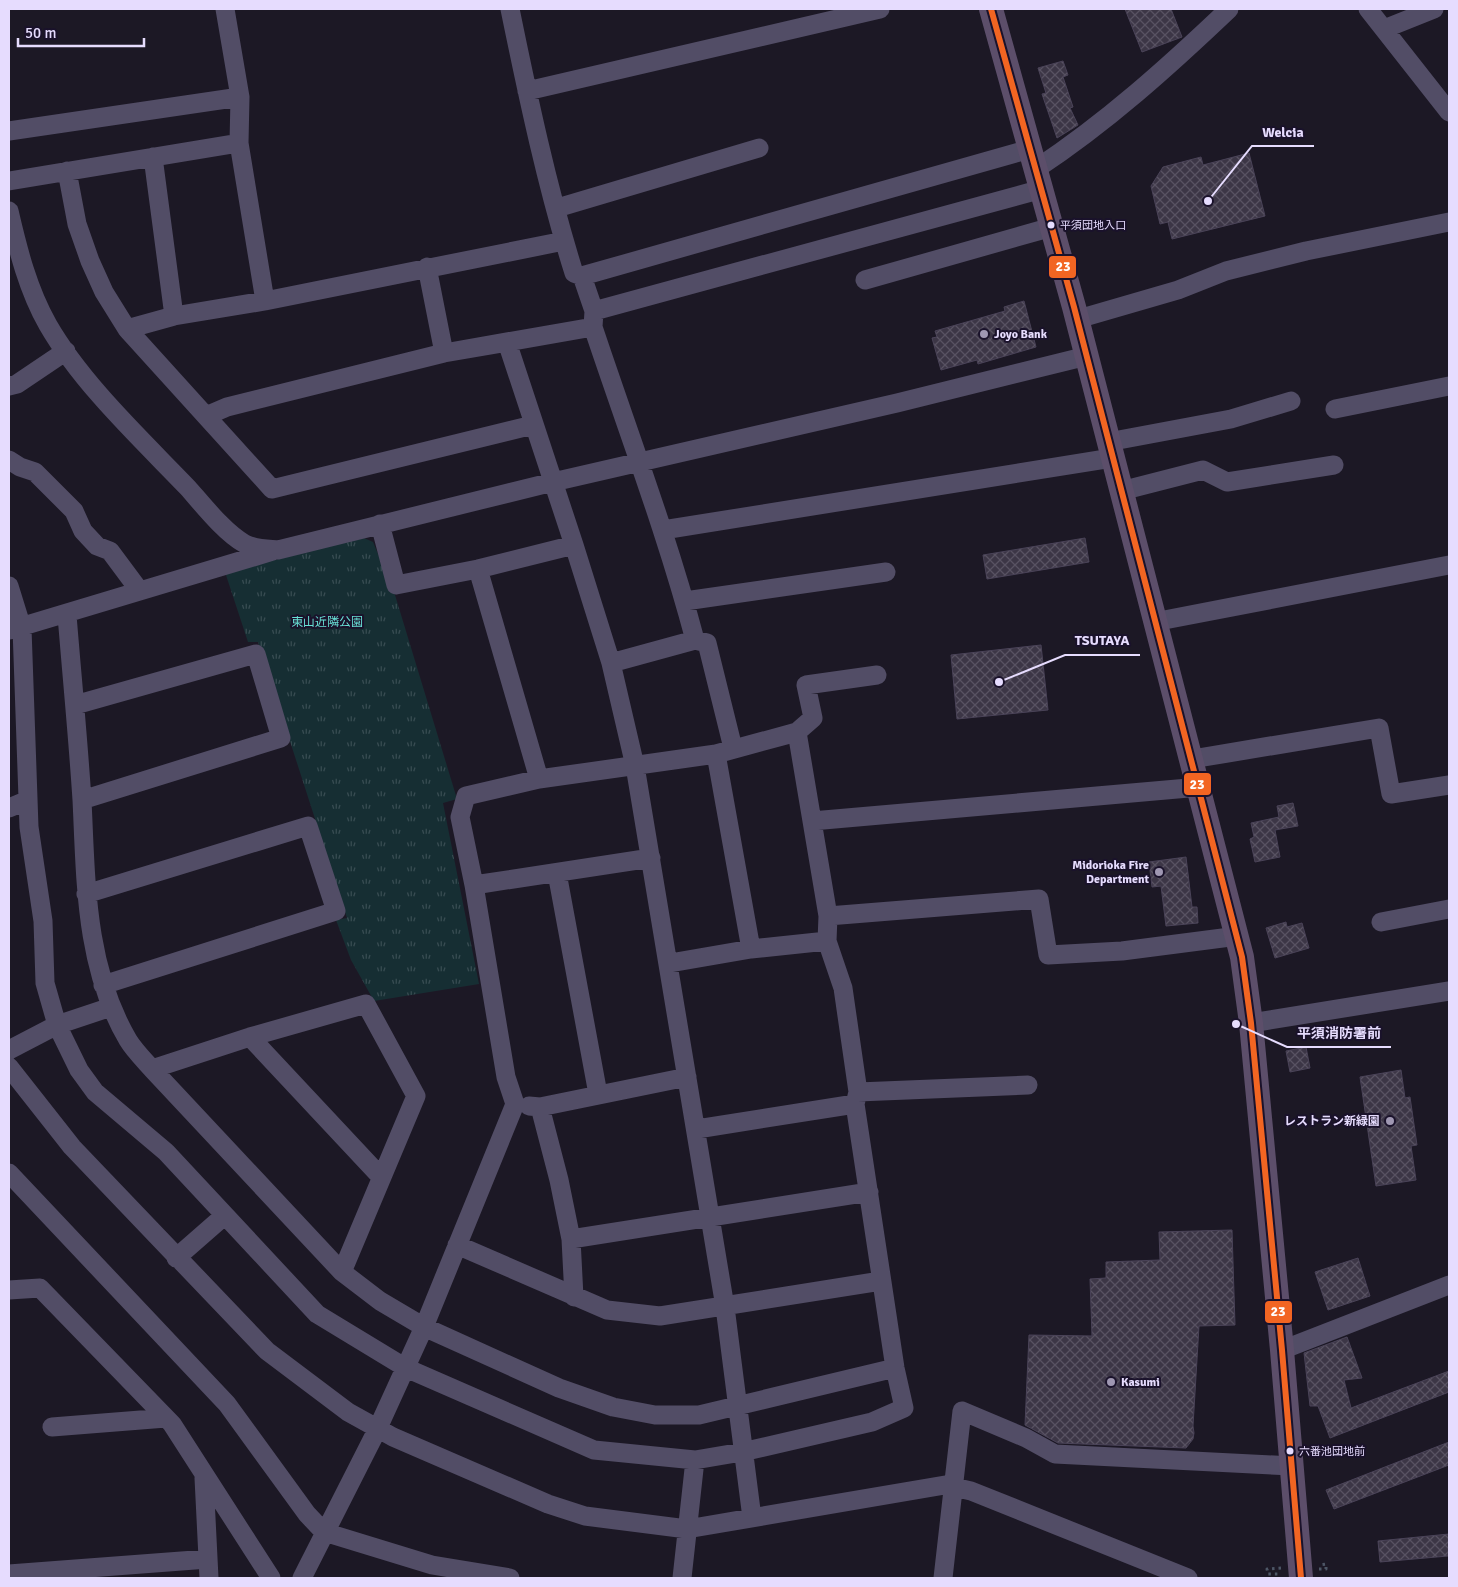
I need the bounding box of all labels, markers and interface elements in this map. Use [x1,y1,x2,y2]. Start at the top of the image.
scale bar [18,15,144,47]
text: 50 m [25,24,56,42]
callout: Welcia [1252,117,1314,146]
text: Welcia [1262,124,1304,141]
place label: 平須団地入口 [1060,219,1126,232]
marker: 平須団地入口 [1046,220,1056,230]
line badge: 23 [1048,255,1077,279]
text: 23 [1055,258,1071,275]
place label: Joyo Bank [994,327,1048,342]
marker: Joyo Bank [978,328,990,340]
park label: 東山近隣公園 [291,615,363,630]
callout: TSUTAYA [1065,626,1140,655]
text: TSUTAYA [1075,632,1129,649]
line badge: 23 [1183,772,1212,796]
text: 23 [1189,776,1205,793]
place label: Midorioka Fire Department [1072,858,1149,887]
marker: Midorioka Fire Department [1153,866,1165,878]
callout: 平須消防署前 [1287,1018,1391,1047]
text: 平須消防署前 [1297,1025,1381,1042]
place label: レストラン新緑園 [1284,1114,1380,1129]
marker: レストラン新緑園 [1384,1115,1396,1127]
line badge: 23 [1264,1300,1293,1324]
text: 23 [1270,1303,1286,1320]
place label: Kasumi [1121,1375,1160,1390]
marker: Kasumi [1105,1376,1117,1388]
place label: 六番池団地前 [1299,1445,1365,1458]
marker: 六番池団地前 [1285,1446,1295,1456]

